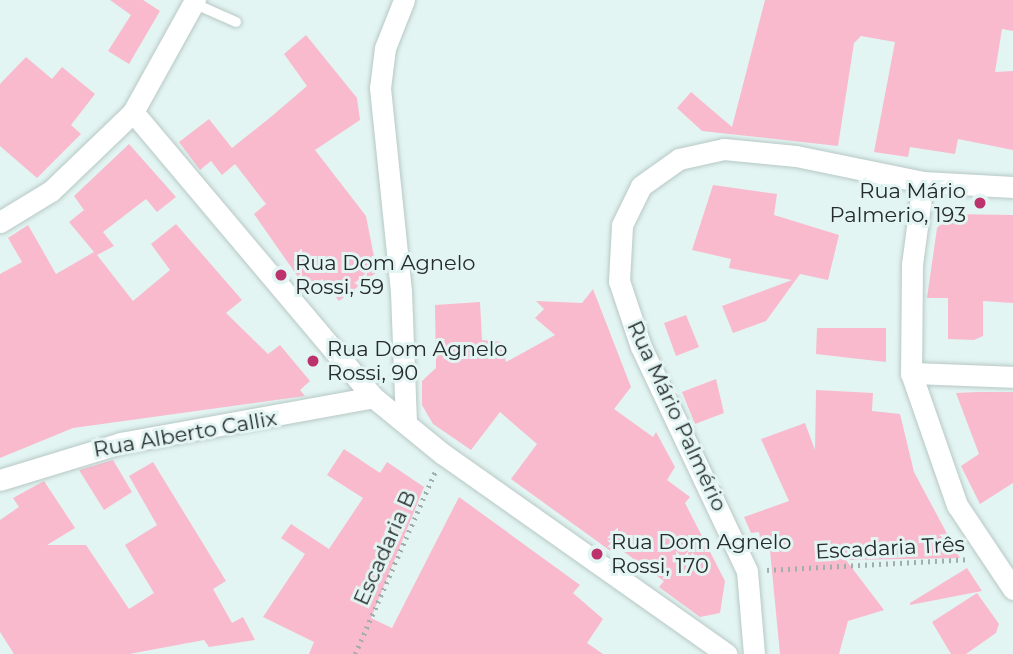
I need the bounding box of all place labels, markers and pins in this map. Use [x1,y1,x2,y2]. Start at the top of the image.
place label: Rua Mário Palmerio, 193 [830,178,966,228]
marker: Rua Mário Palmerio, 193 [972,195,988,211]
place label: Rua Dom Agnelo Rossi, 59 [295,250,476,300]
marker: Rua Dom Agnelo Rossi, 59 [273,267,289,283]
place label: Rua Dom Agnelo Rossi, 90 [327,336,508,386]
marker: Rua Dom Agnelo Rossi, 90 [305,353,321,369]
place label: Rua Dom Agnelo Rossi, 170 [611,529,792,579]
marker: Rua Dom Agnelo Rossi, 170 [589,546,605,562]

